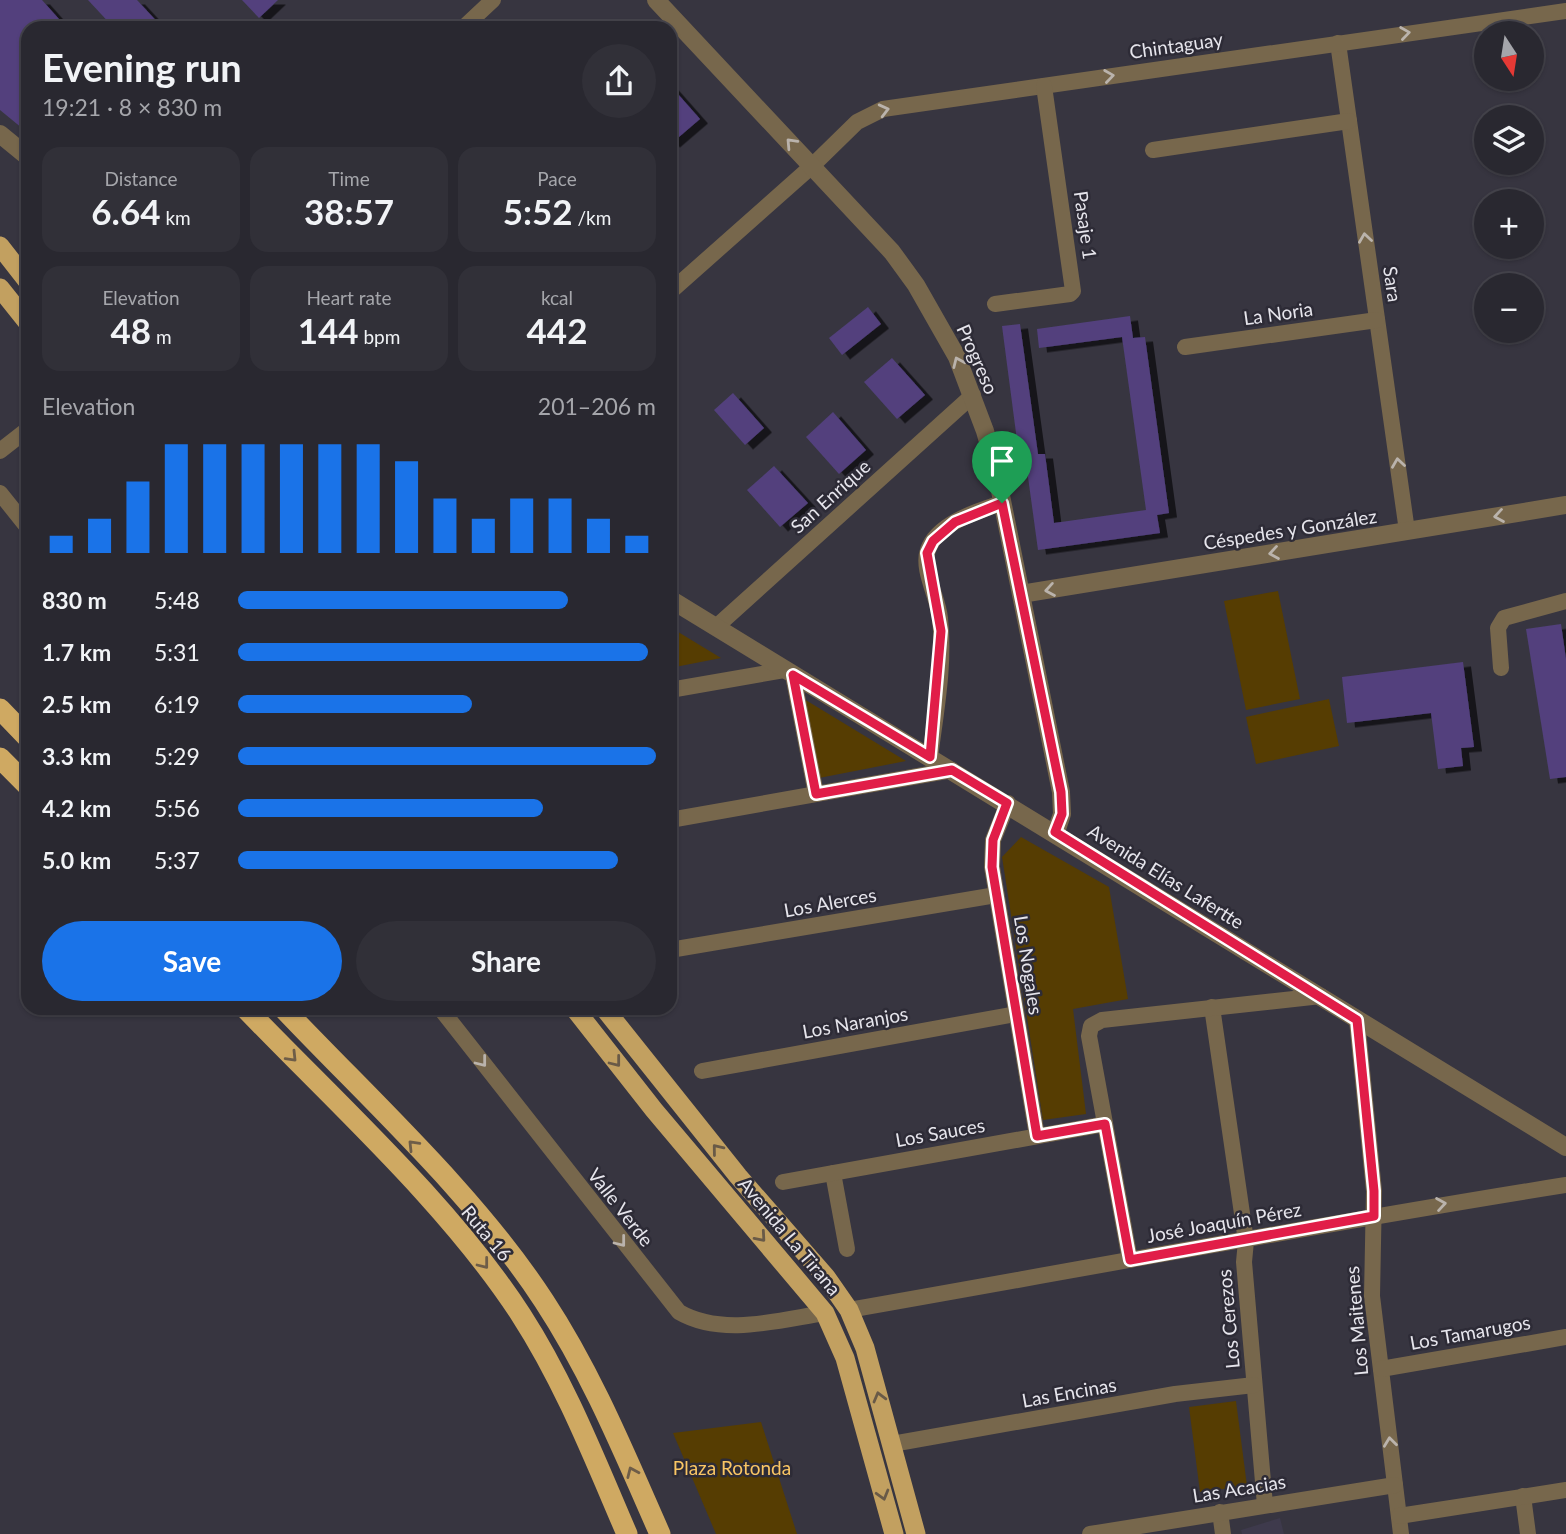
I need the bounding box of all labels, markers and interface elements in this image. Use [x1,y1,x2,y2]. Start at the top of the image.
north arrow [1474,21,1544,91]
map controls [1474,21,1544,343]
one-way arrow [1399,26,1411,41]
street label: Chintaguay [1128,27,1224,63]
text: Evening run [42,44,242,90]
button: share [582,44,656,118]
one-way arrow [1103,69,1115,84]
text: 19:21 · 8 × 830 m [42,93,222,121]
one-way arrow [878,104,890,118]
button: layers [1474,105,1544,175]
one-way arrow [787,139,800,152]
text: Distance [105,167,177,190]
text: Time [328,167,370,190]
text: Pace [537,167,577,190]
street label: Pasaje 1 [1070,189,1102,261]
button: + [1474,189,1544,259]
text: 6.64 [91,190,161,232]
text: 38:57 [304,190,394,232]
text: 5:52 [503,190,573,232]
text: km [161,206,191,229]
text: /km [573,206,611,229]
one-way arrow [1358,232,1373,244]
street label: Sara [1379,265,1407,303]
button: − [1474,273,1544,343]
text: Elevation [102,286,180,309]
text: Heart rate [306,286,392,309]
text: kcal [541,286,573,309]
street label: La Noria [1242,297,1314,329]
text: 48 [110,309,151,351]
text: 144 [298,309,359,351]
text: 442 [527,309,587,351]
street label: Progreso [952,321,1004,397]
text: m [151,325,172,348]
text: bpm [359,325,400,348]
one-way arrow [952,357,966,369]
text: Elevation [42,392,135,420]
text: 201–206 m [538,392,656,420]
pin [972,431,1032,503]
icon: arrive [983,442,1021,480]
street label: San Enrique [785,454,875,538]
one-way arrow [1390,457,1405,469]
street label: Céspedes y González [1202,504,1378,554]
one-way arrow [1493,508,1505,523]
one-way arrow [1268,545,1280,560]
one-way arrow [1044,582,1056,597]
text: 830 m [42,586,107,614]
text: 5:48 [154,586,200,614]
text: 1.7 km [42,638,111,666]
text: 5:31 [154,638,200,666]
text: 2.5 km [42,690,111,718]
text: 6:19 [154,690,200,718]
text: 3.3 km [42,742,111,770]
text: 5:29 [154,742,200,770]
text: 4.2 km [42,794,111,822]
text: 5:56 [154,794,200,822]
street label: Avenida Elías Lafertte [1084,819,1248,933]
text: 5.0 km [42,846,111,874]
text: 5:37 [154,846,200,874]
street label: Los Alerces [782,883,878,921]
street label: Los Nogales [1010,914,1048,1016]
button: Save [42,921,342,1001]
button: Share [356,921,656,1001]
street label: Los Naranjos [800,1001,910,1043]
one-way arrow [284,1049,297,1062]
one-way arrow [473,1054,486,1067]
one-way arrow [607,1054,620,1066]
street label: Los Sauces [894,1113,986,1151]
one-way arrow [408,1140,421,1153]
one-way arrow [712,1145,725,1157]
street label: Valle Verde [583,1163,659,1251]
street label: Avenida La Tirana [734,1172,846,1300]
street label: José Joaquín Pérez [1145,1197,1303,1247]
one-way arrow [1435,1197,1447,1212]
street label: Ruta 16 [457,1201,517,1265]
one-way arrow [753,1228,765,1241]
one-way arrow [613,1234,626,1246]
one-way arrow [476,1256,489,1269]
street label: Los Maitenes [1340,1265,1372,1377]
street label: Los Cerezos [1212,1268,1244,1370]
street label: Los Tamarugos [1408,1310,1532,1354]
street label: Las Encinas [1020,1372,1118,1412]
one-way arrow [873,1392,887,1404]
one-way arrow [1382,1436,1397,1448]
park label: Plaza Rotonda [673,1456,791,1479]
one-way arrow [626,1466,640,1479]
street label: Las Acacias [1191,1469,1287,1507]
one-way arrow [875,1488,890,1500]

